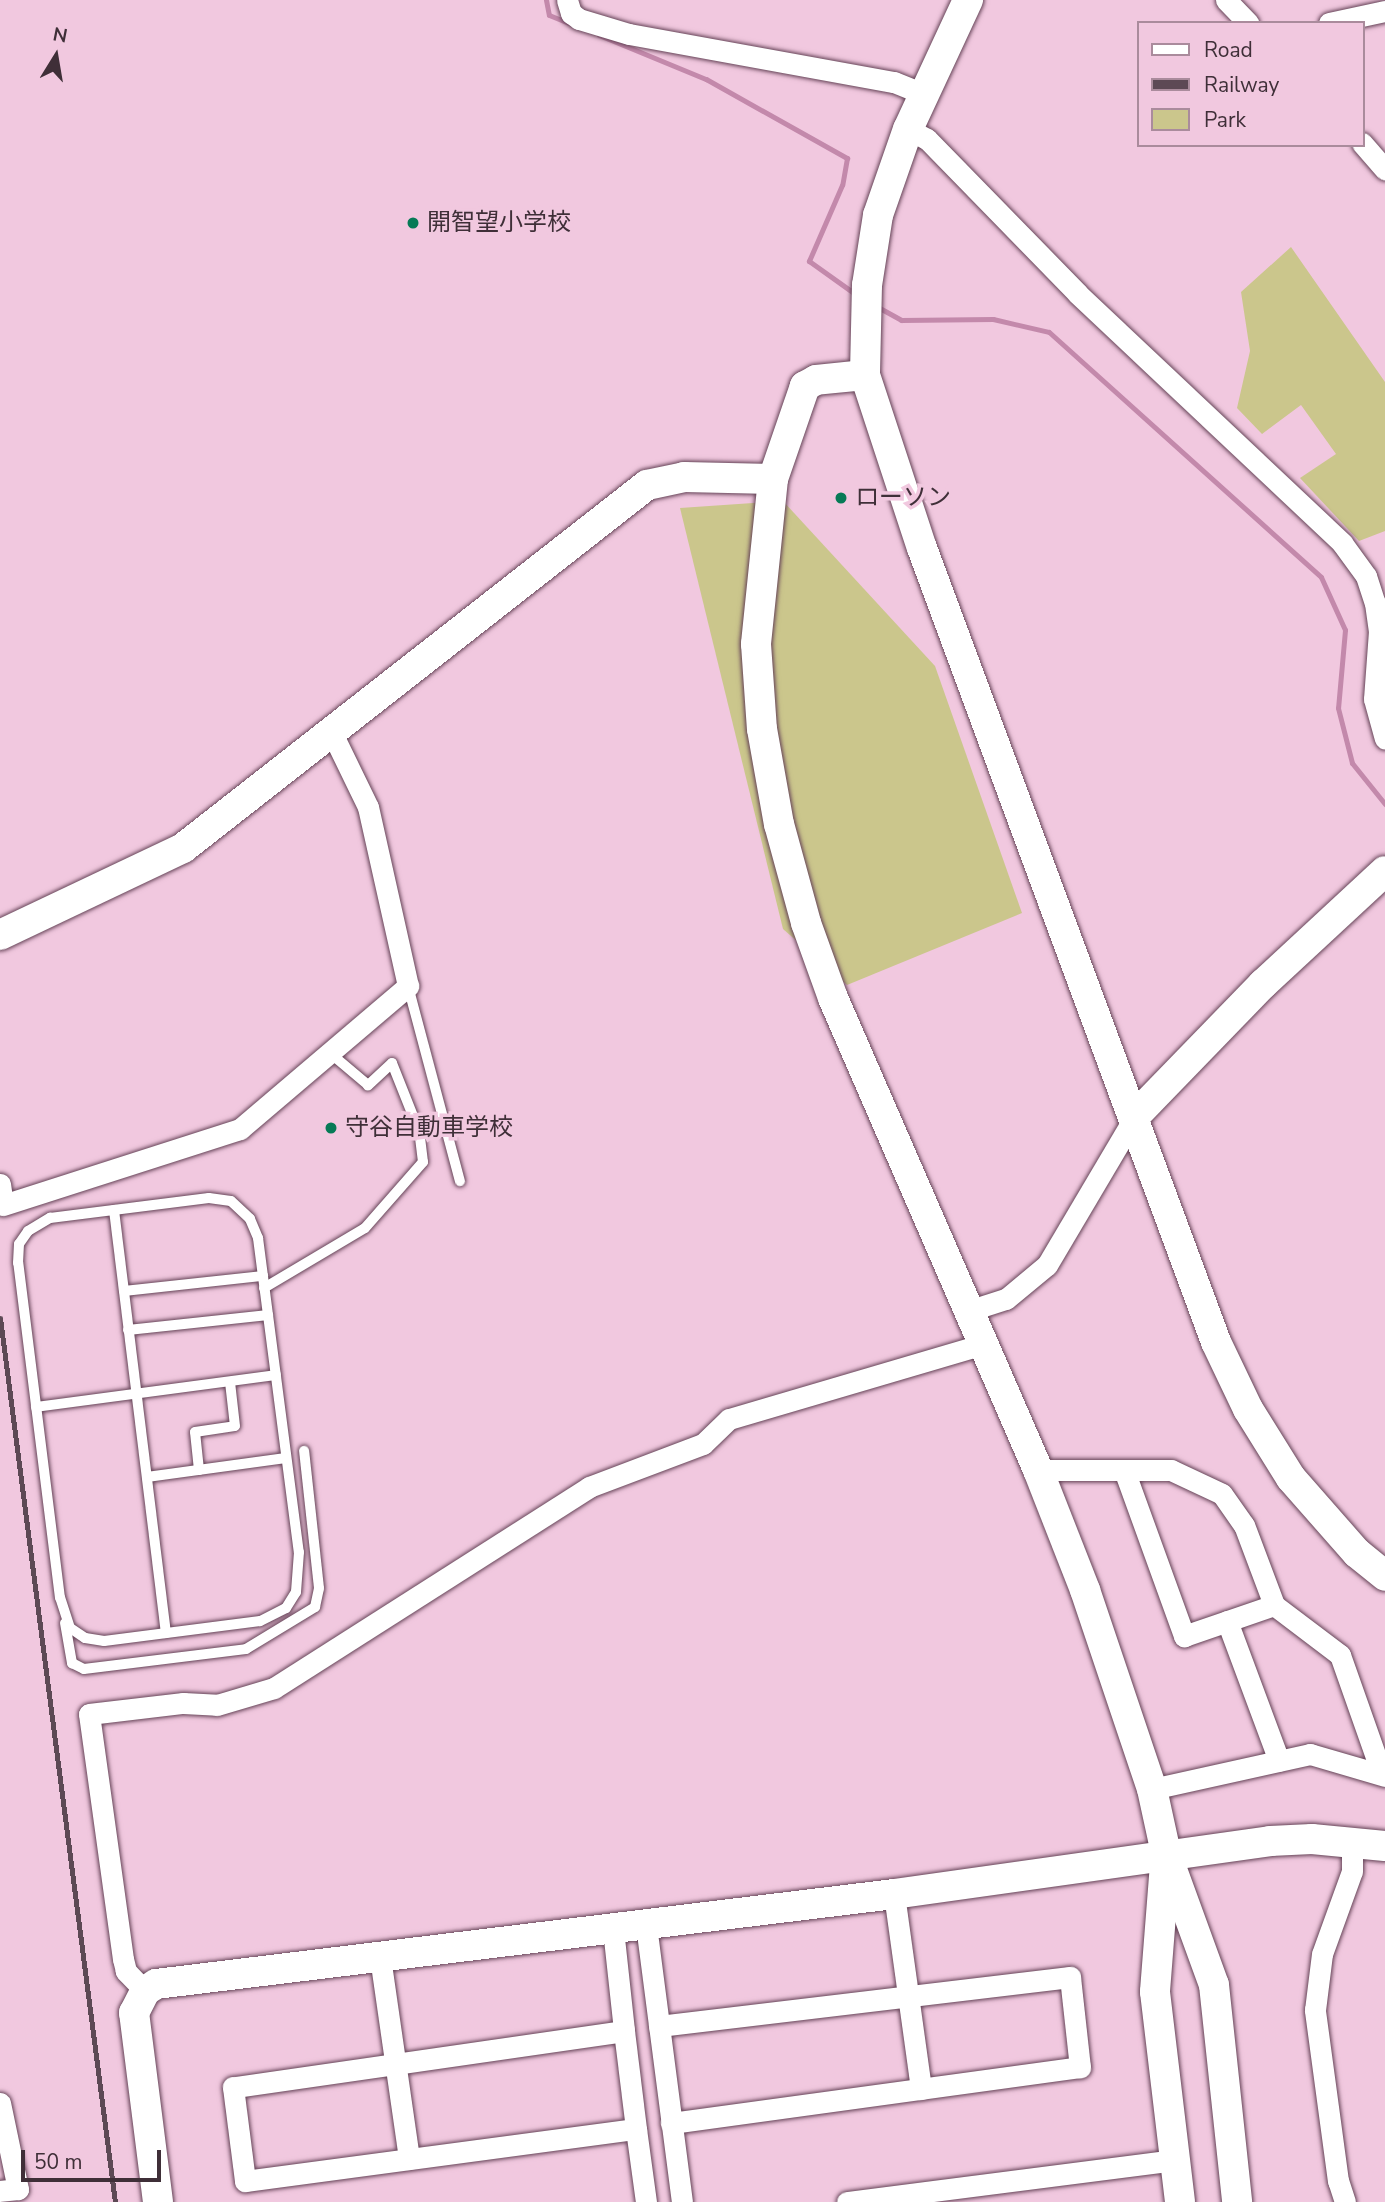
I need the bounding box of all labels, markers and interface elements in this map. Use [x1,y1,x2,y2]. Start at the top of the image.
north arrow [21,21,91,91]
text: N [51,21,69,50]
legend [1136,21,1364,147]
text: Road [1204,36,1253,64]
text: Railway [1204,71,1279,99]
text: Park [1204,106,1246,134]
place label: 開智望小学校 [427,209,571,237]
marker: 開智望小学校 [405,215,421,231]
place label: ローソン [855,484,951,512]
marker: ローソン [833,490,849,506]
place label: 守谷自動車学校 [345,1114,513,1142]
marker: 守谷自動車学校 [323,1120,339,1136]
scale bar [24,2136,164,2180]
text: 50 m [34,2148,83,2176]

